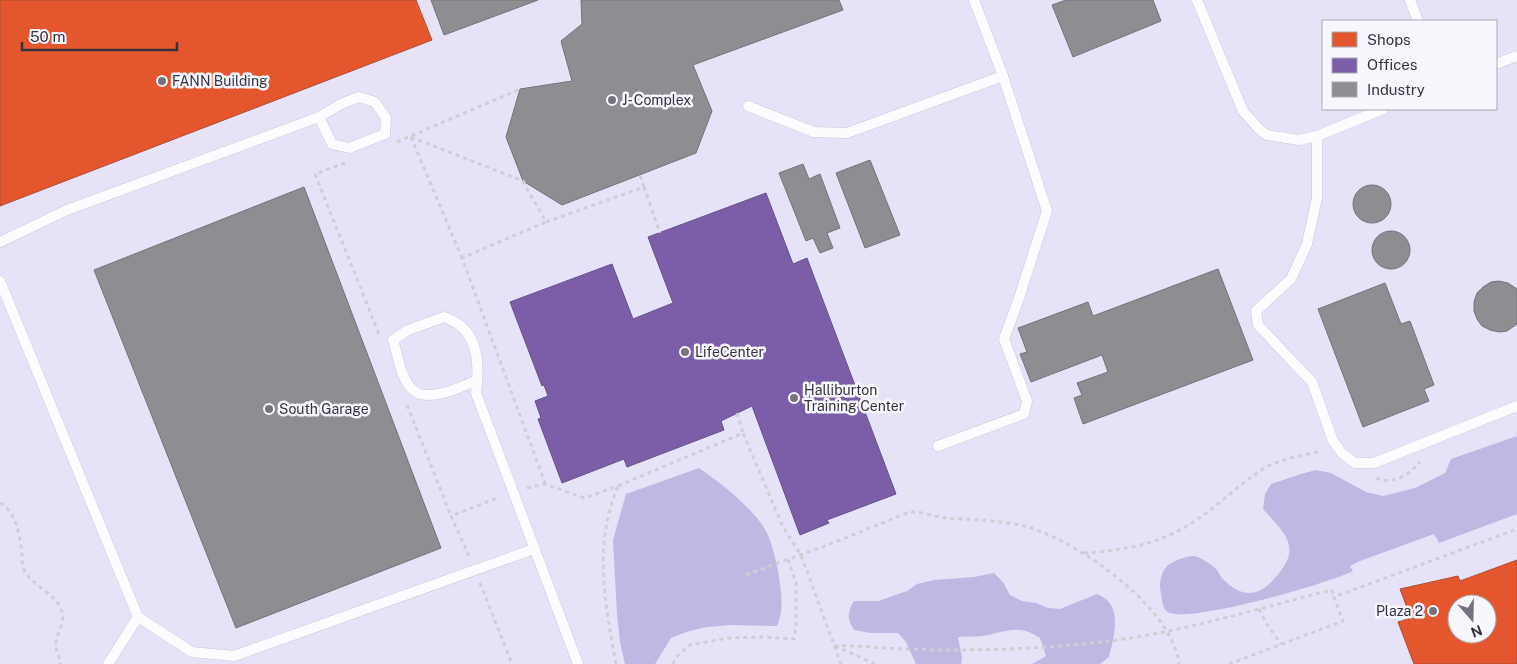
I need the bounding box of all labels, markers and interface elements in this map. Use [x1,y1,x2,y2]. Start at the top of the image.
scale bar [22,20,178,52]
legend [1322,20,1497,110]
text: 50 m [30,28,65,45]
text: Shops [1367,31,1411,48]
text: Offices [1367,56,1417,73]
place label: FANN Building [172,73,268,89]
marker: FANN Building [156,75,168,87]
text: Industry [1367,81,1425,98]
place label: J- Complex [622,92,691,108]
marker: J- Complex [606,94,618,106]
place label: LifeCenter [695,344,764,360]
marker: LifeCenter [679,346,691,358]
place label: Halliburton Training Center [804,382,904,414]
marker: Halliburton Training Center [788,392,800,404]
place label: South Garage [279,401,369,417]
marker: South Garage [263,403,275,415]
north arrow [1447,594,1497,644]
place label: Plaza 2 [1376,603,1423,619]
marker: Plaza 2 [1427,605,1439,617]
text: N [1469,622,1484,641]

